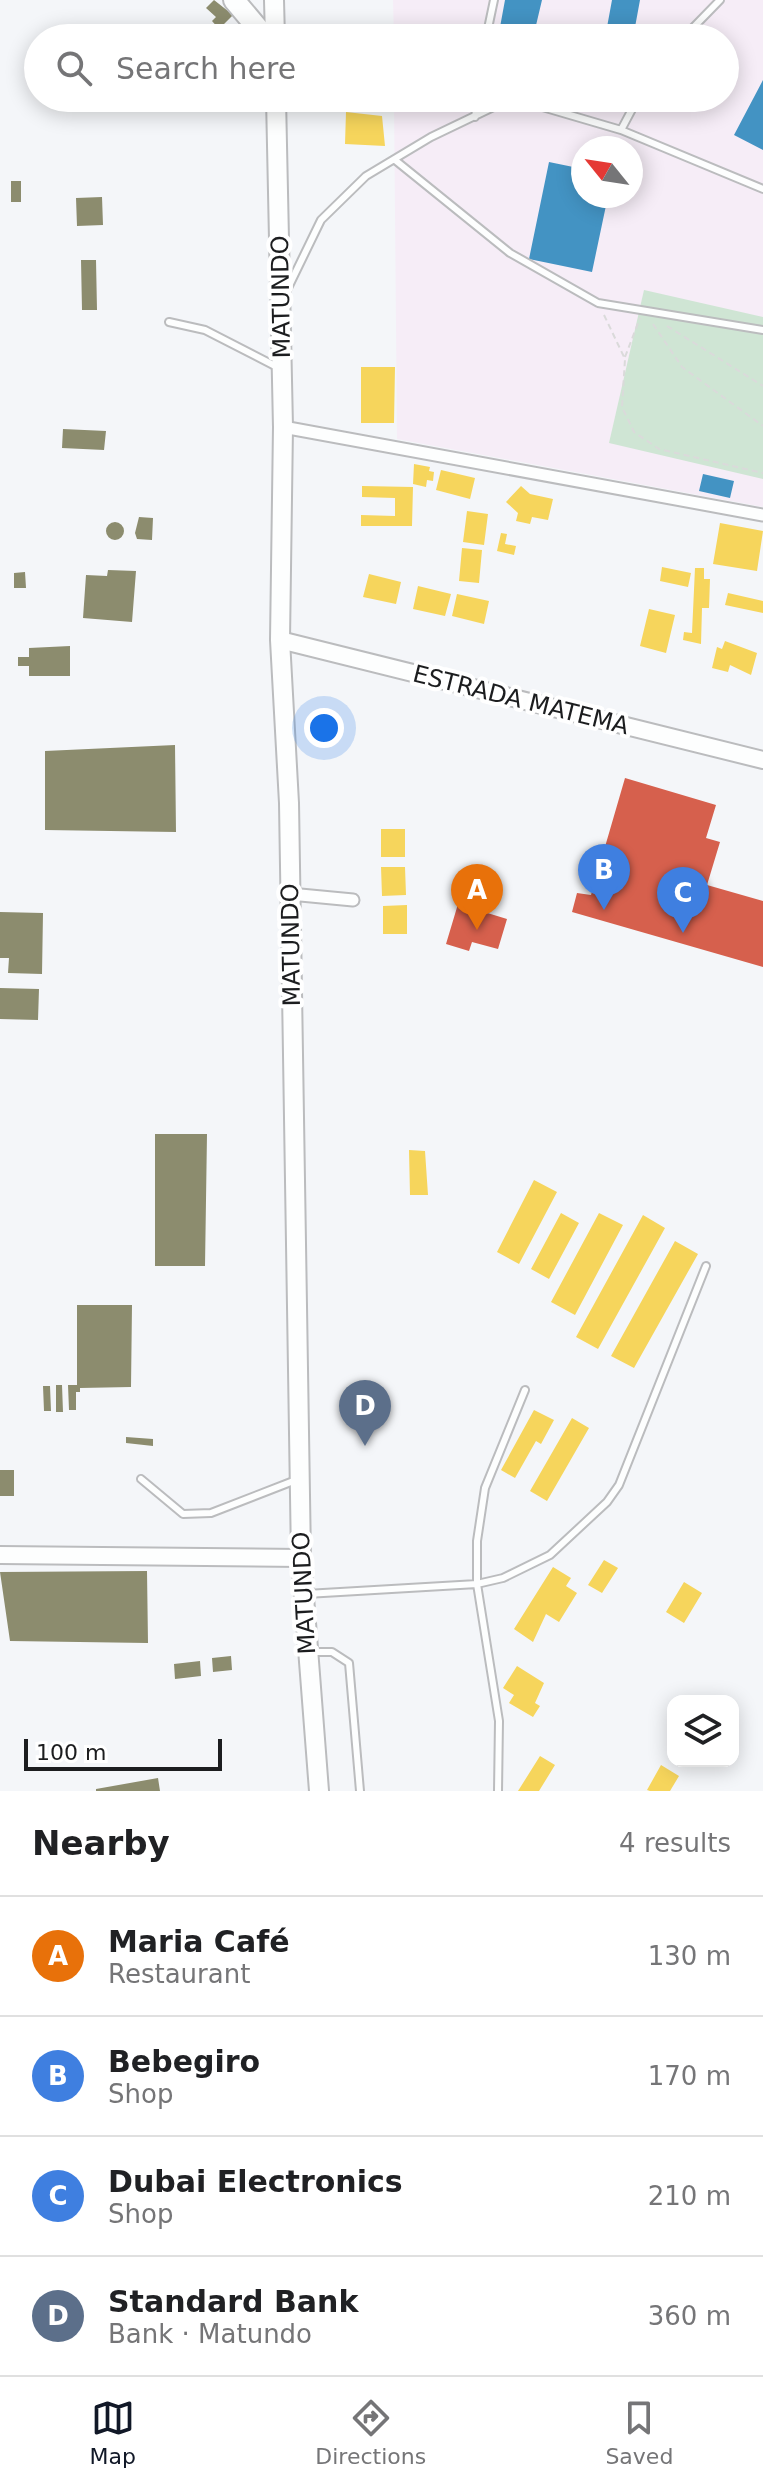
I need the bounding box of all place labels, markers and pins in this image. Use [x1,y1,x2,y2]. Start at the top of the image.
pin: B [578,844,630,910]
pin: A [451,864,503,930]
pin: C [657,867,709,933]
pin: D [339,1380,391,1446]

